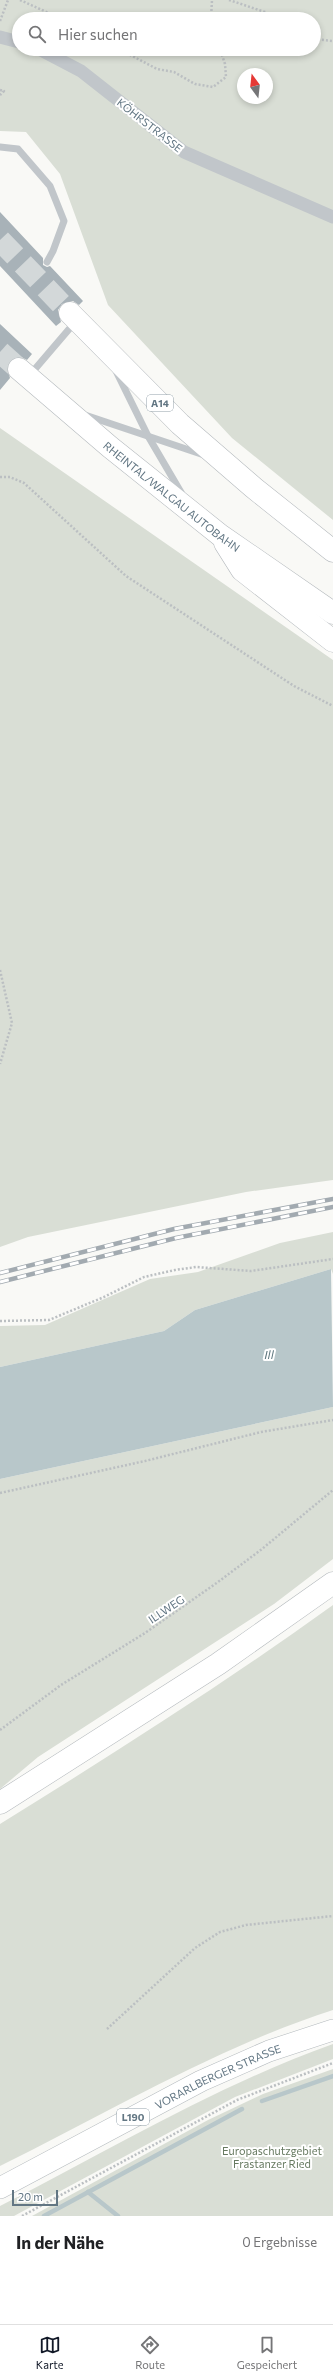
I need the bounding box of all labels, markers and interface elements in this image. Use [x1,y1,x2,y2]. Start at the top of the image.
search box [12,12,321,56]
icon: search [26,23,48,45]
text: Hier suchen [58,25,138,43]
north arrow [237,68,273,104]
street label: KÖHRSTRASSE [115,95,186,155]
road number: A14 [147,395,173,411]
street label: RHEINTAL/WALGAU AUTOBAHN [101,438,243,554]
water label: Ill [264,1347,275,1361]
street label: ILLWEG [146,1592,186,1626]
street label: VORARLBERGER STRASSE [152,2041,282,2111]
road number: L190 [117,2109,149,2125]
park label: Europaschutzgebiet Frastanzer Ried [222,2144,322,2170]
scale bar [12,2188,58,2207]
text: 20 m [18,2190,43,2203]
text: In der Nähe [16,2232,104,2253]
text: 0 Ergebnisse [242,2234,317,2250]
tab: Karte [36,2334,64,2371]
tab: Route [135,2334,165,2371]
tab: Gespeichert [237,2334,297,2371]

